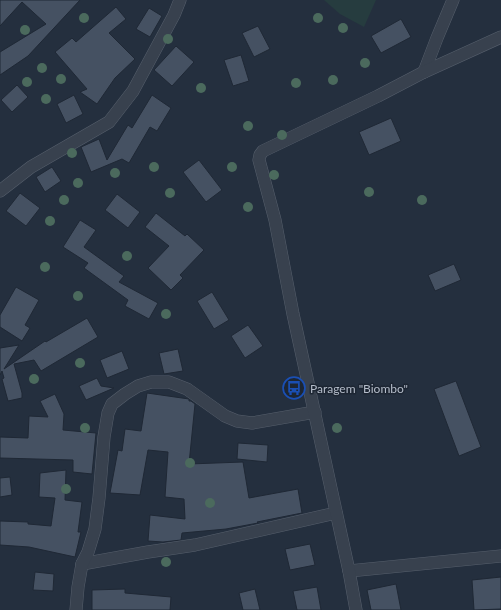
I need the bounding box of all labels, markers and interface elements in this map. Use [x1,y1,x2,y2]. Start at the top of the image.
bus stop icon: Paragem "Biombo" [281,375,307,401]
place label: Paragem "Biombo" [310,381,408,396]

